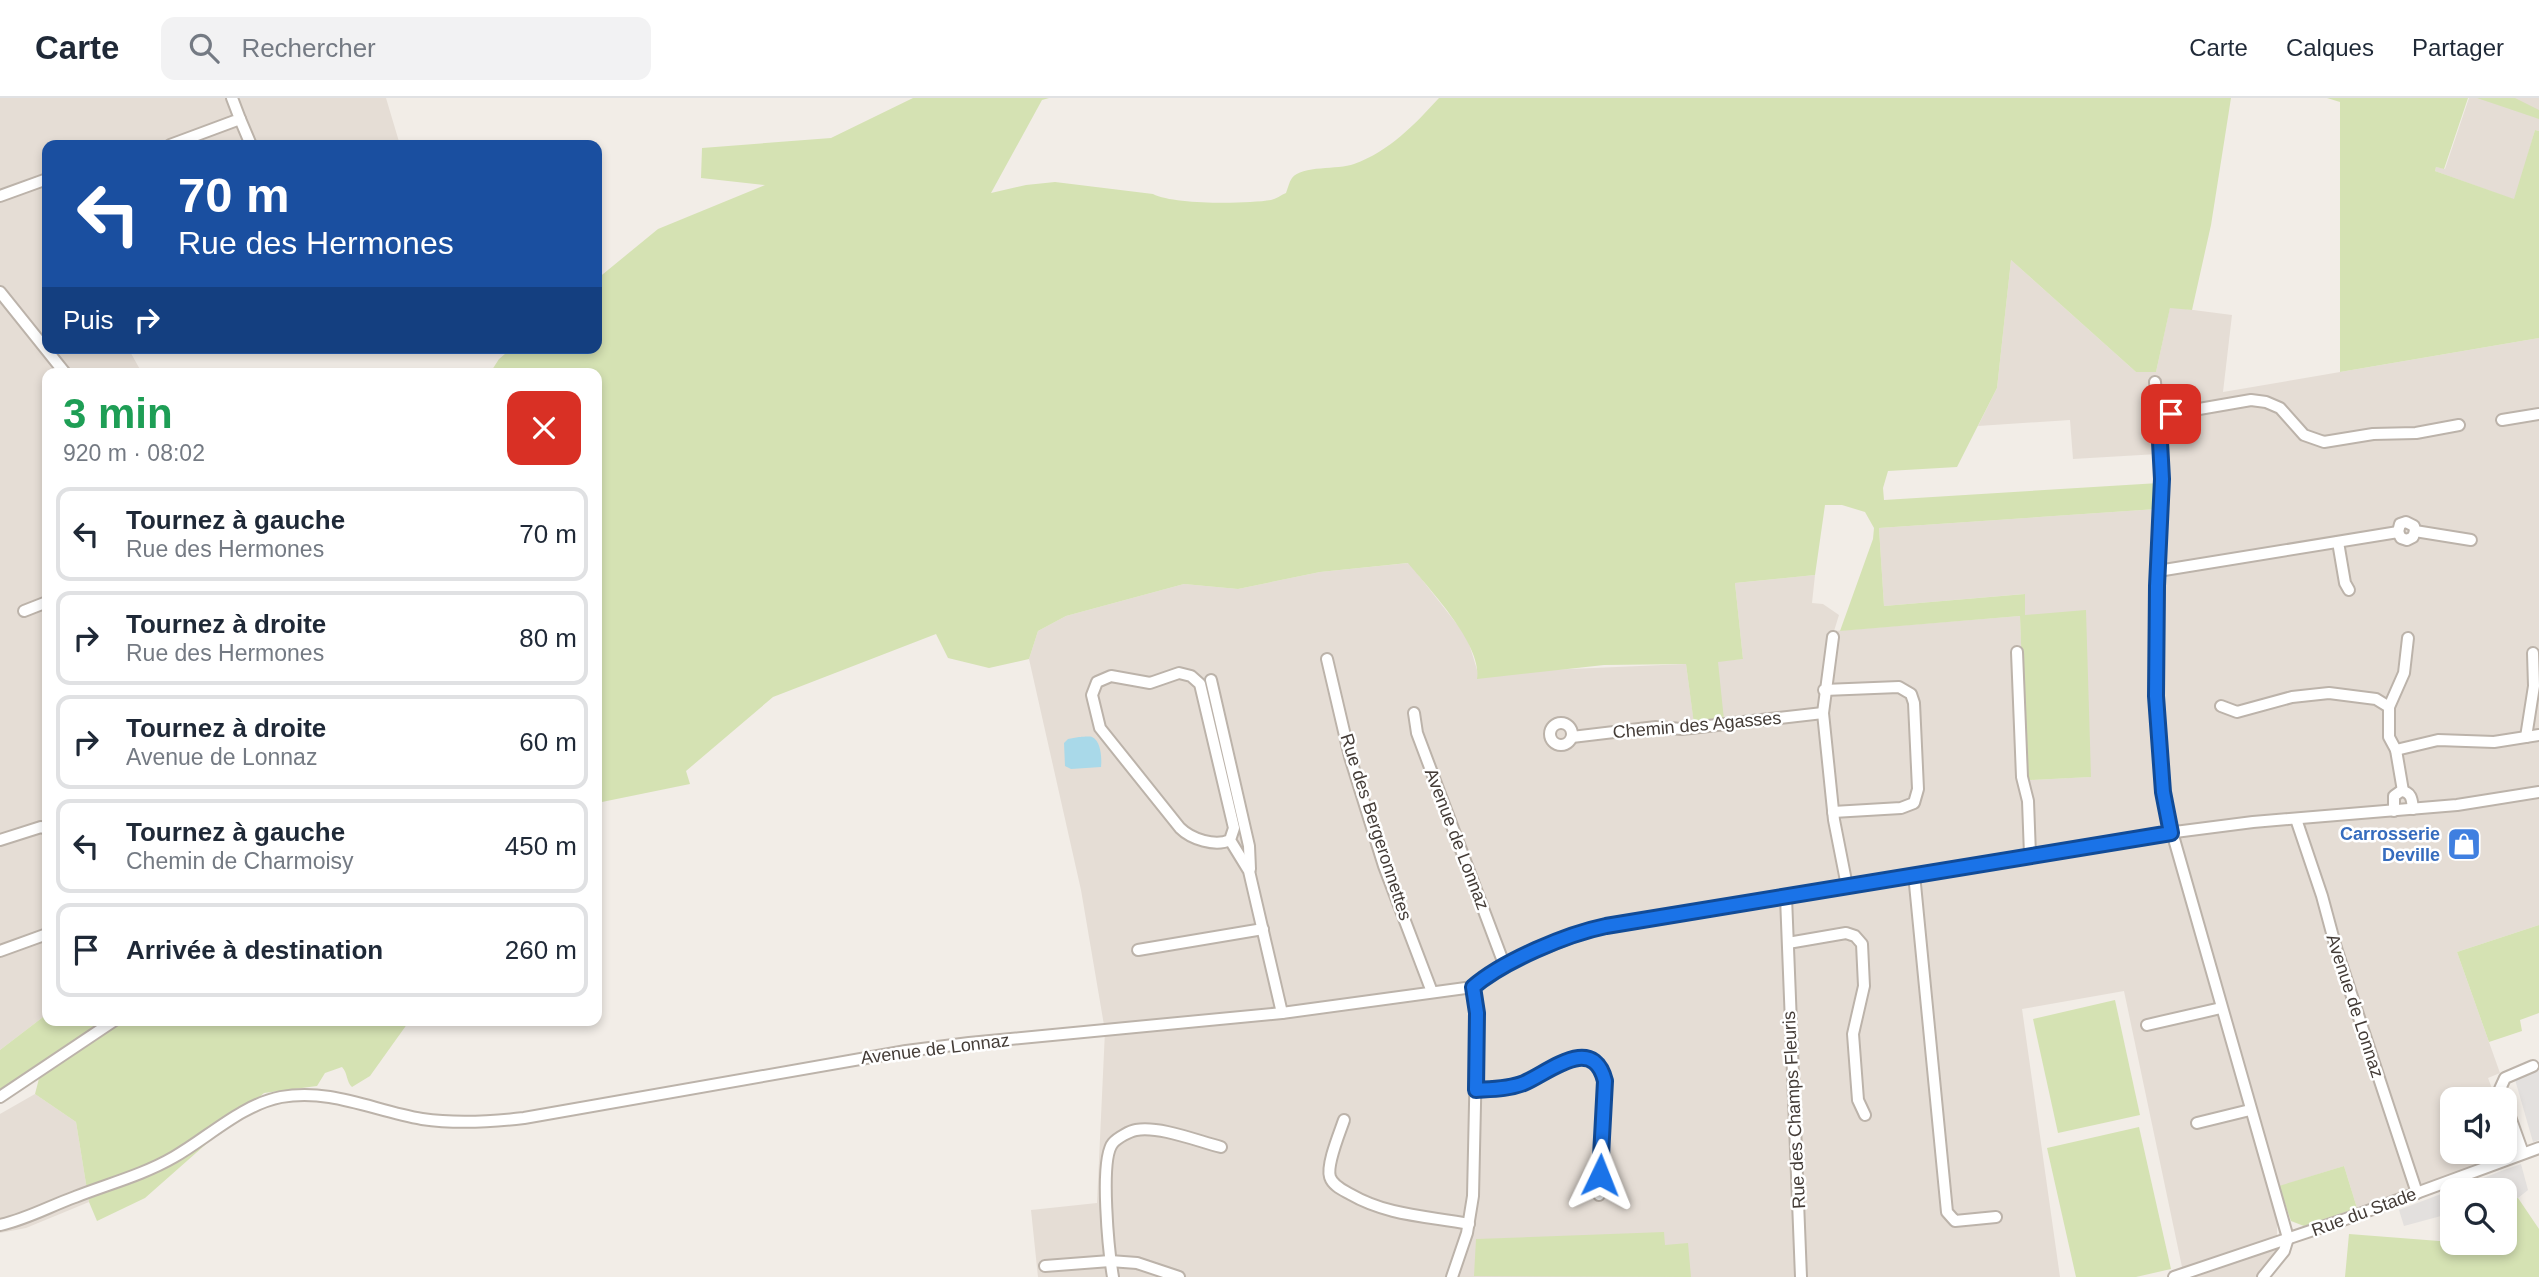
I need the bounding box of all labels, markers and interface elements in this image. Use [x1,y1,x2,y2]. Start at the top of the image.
search box [161,17,651,80]
text: Carte [35,29,119,66]
icon: search [185,29,223,67]
text: Rechercher [241,33,376,63]
text: Carte [2189,34,2248,61]
text: Calques [2286,34,2374,61]
text: Partager [2412,34,2504,61]
icon: left [63,168,154,259]
text: 70 m [178,168,290,222]
text: Rue des Hermones [178,225,454,261]
icon: right [128,301,166,339]
text: Puis [63,305,114,335]
pin [2141,384,2201,444]
text: 3 min [63,390,173,437]
button: close [507,391,581,465]
icon: arrive [2152,395,2190,433]
text: 920 m · 08:02 [63,440,205,466]
text: Tournez à gauche [126,505,345,535]
icon: left [67,515,105,553]
text: 70 m [519,519,577,549]
text: Rue des Hermones [126,536,324,562]
text: Tournez à droite [126,609,326,639]
icon: right [67,619,105,657]
text: 80 m [519,623,577,653]
text: Rue des Hermones [126,640,324,666]
street label: Chemin des Agasses [1612,708,1782,742]
text: Tournez à droite [126,713,326,743]
icon: right [67,723,105,761]
text: 60 m [519,727,577,757]
street label: Rue des Bergeronnettes [1336,731,1416,923]
text: Avenue de Lonnaz [126,744,317,770]
street label: Avenue de Lonnaz [1421,765,1493,913]
text: Tournez à gauche [126,817,345,847]
place label: Carrosserie Deville [2340,824,2440,865]
shop icon: Carrosserie Deville [2445,825,2483,863]
icon: left [67,827,105,865]
text: 450 m [505,831,577,861]
text: Chemin de Charmoisy [126,848,354,874]
icon: arrive [67,931,105,969]
street label: Avenue de Lonnaz [2322,932,2388,1080]
text: Arrivée à destination [126,935,383,965]
text: 260 m [505,935,577,965]
street label: Rue des Champs Fleuris [1779,1011,1809,1209]
street label: Avenue de Lonnaz [859,1030,1011,1068]
map controls [2440,1087,2517,1255]
button: sound [2440,1087,2517,1164]
position arrow [1563,1138,1637,1212]
button: search [2440,1178,2517,1255]
street label: Rue du Stade [2309,1184,2419,1240]

